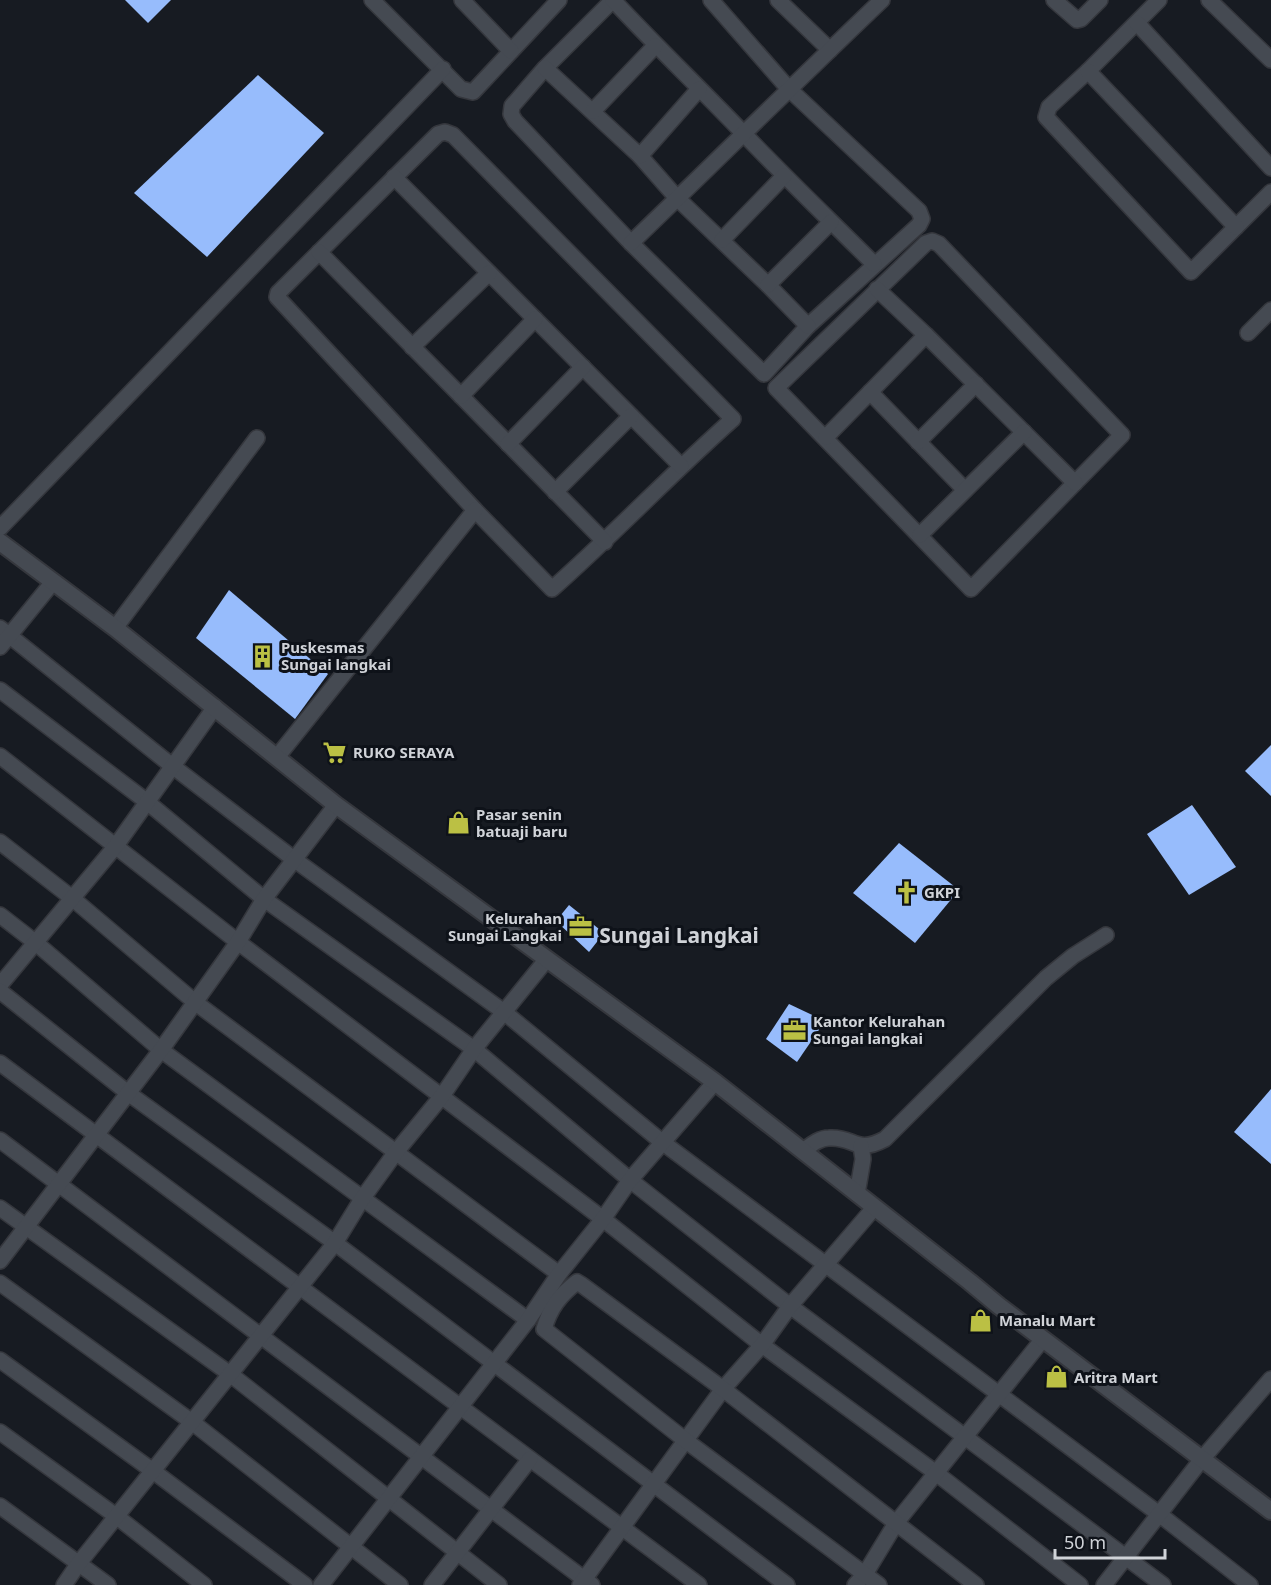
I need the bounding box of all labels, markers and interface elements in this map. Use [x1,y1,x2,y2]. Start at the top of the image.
place label: Puskesmas Sungai langkai [281,637,391,674]
building icon: Puskesmas Sungai langkai [250,643,276,669]
supermarket icon: RUKO SERAYA [322,739,348,765]
place label: RUKO SERAYA [353,742,455,762]
place label: Pasar senin batuaji baru [476,804,568,841]
shop icon: Pasar senin batuaji baru [445,810,471,836]
church icon: GKPI [893,879,919,905]
place label: GKPI [924,882,960,902]
place label: Kelurahan Sungai Langkai [448,908,562,945]
office icon: Kelurahan Sungai Langkai [567,914,593,940]
district label: Sungai Langkai [599,921,759,949]
place label: Kantor Kelurahan Sungai langkai [813,1011,945,1048]
office icon: Kantor Kelurahan Sungai langkai [782,1017,808,1043]
shop icon: Manalu Mart [968,1307,994,1333]
place label: Manalu Mart [999,1310,1096,1330]
shop icon: Aritra Mart [1043,1364,1069,1390]
place label: Aritra Mart [1074,1367,1158,1387]
scale bar [1055,1522,1164,1560]
text: 50 m [1064,1530,1106,1554]

